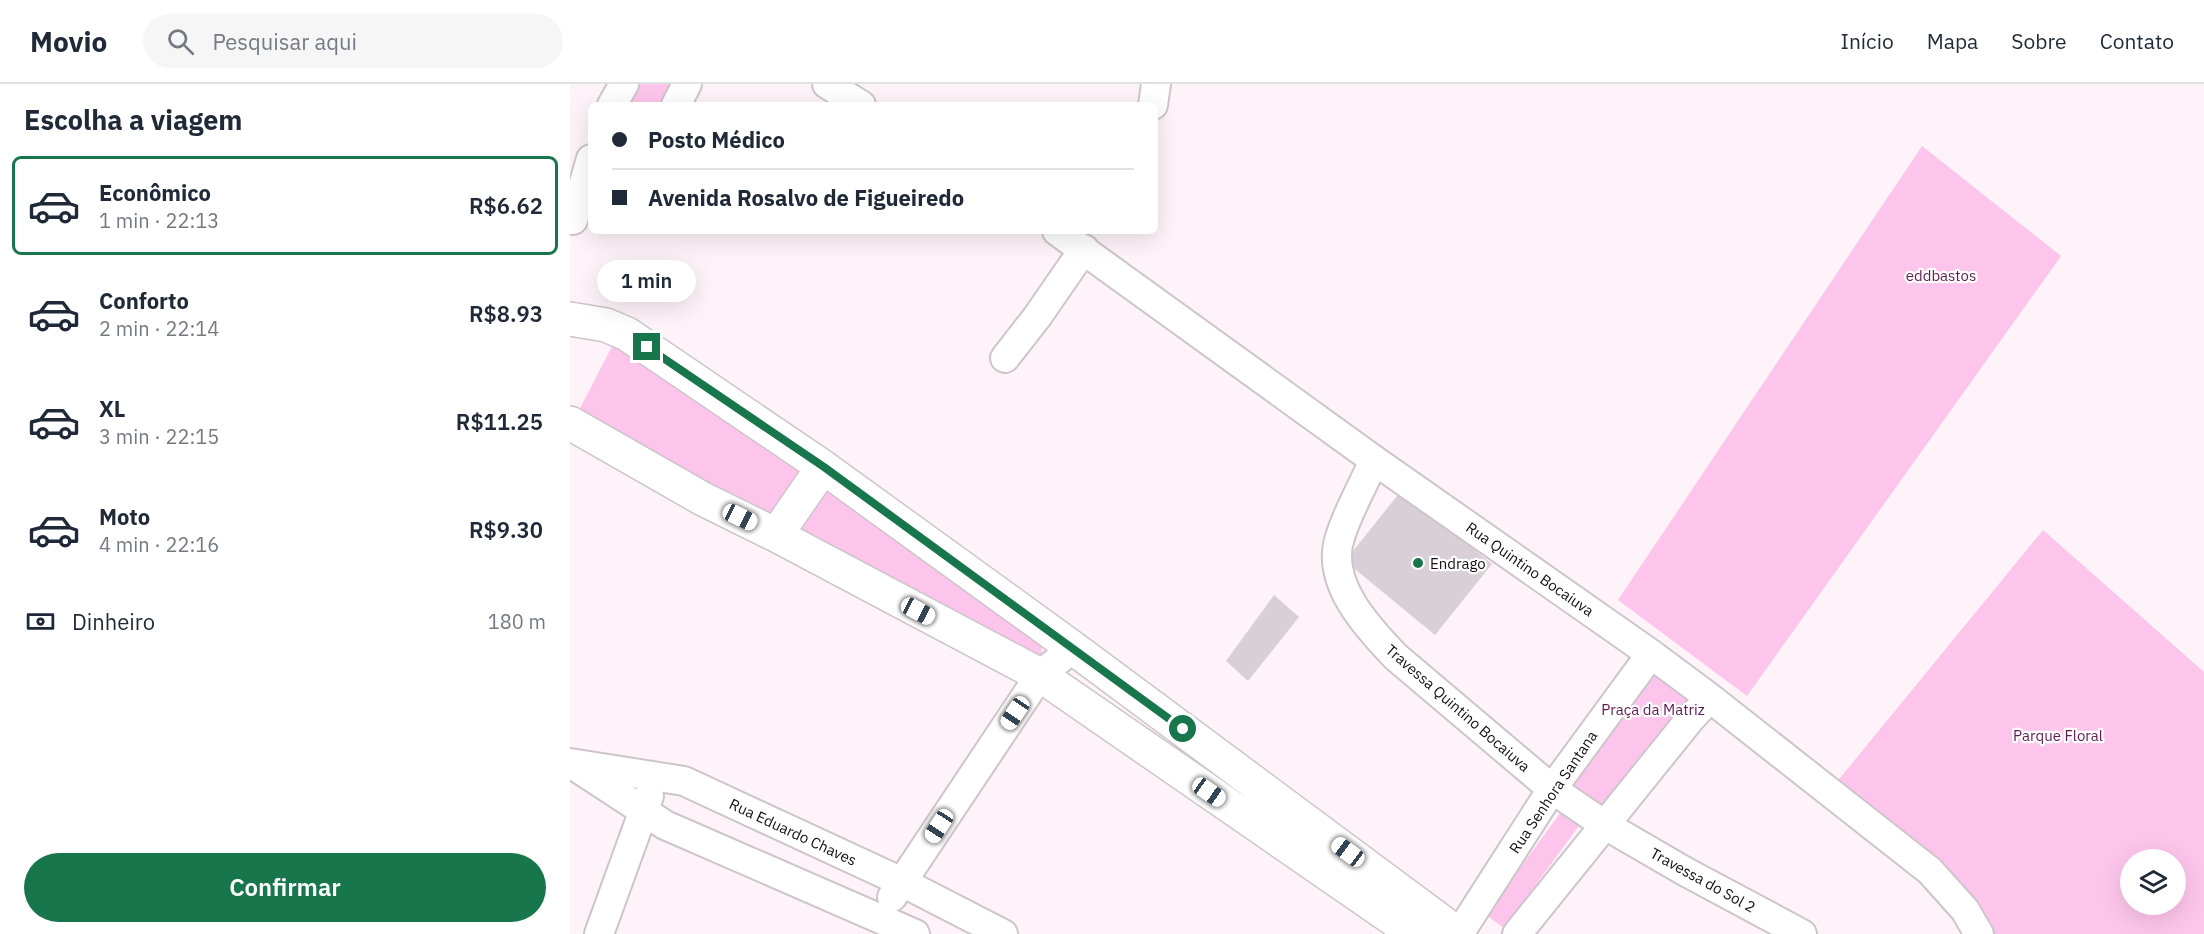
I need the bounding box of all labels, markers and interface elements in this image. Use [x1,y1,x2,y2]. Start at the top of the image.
search box [143,14,563,68]
text: Movio [30,23,107,60]
icon: search [164,25,197,58]
text: Pesquisar aqui [212,27,357,56]
text: Início [1841,27,1894,55]
text: Mapa [1927,27,1978,55]
text: Sobre [2011,27,2067,55]
text: Contato [2100,27,2174,55]
text: Escolha a viagem [24,102,242,137]
text: Posto Médico [648,125,785,154]
text: Econômico [99,178,211,207]
icon: car [27,179,81,233]
text: Avenida Rosalvo de Figueiredo [648,183,964,212]
text: R$6.62 [469,191,543,220]
text: 1 min · 22:13 [99,207,219,234]
callout: 1 min [598,260,697,302]
park label: eddbastos [1906,266,1976,285]
text: 1 min [621,267,672,294]
text: Conforto [99,286,189,315]
icon: car [27,287,81,341]
text: R$8.93 [469,299,543,328]
text: 2 min · 22:14 [99,315,219,342]
route end [633,333,660,360]
text: XL [99,394,125,423]
icon: car [27,395,81,449]
text: R$11.25 [456,407,543,436]
text: 3 min · 22:15 [99,423,219,450]
car [720,501,760,533]
text: Moto [99,502,150,531]
icon: car [27,503,81,557]
text: R$9.30 [469,515,543,544]
street label: Rua Quintino Bocaiuva [1462,518,1598,620]
text: 4 min · 22:16 [99,531,219,558]
place label: Endrago [1430,554,1486,573]
marker: Endrago [1411,556,1425,570]
car [898,595,938,627]
icon: cash [24,605,57,638]
text: Dinheiro [72,607,155,636]
text: 180 m [488,608,546,635]
street label: Travessa Quintino Bocaiuva [1382,640,1534,776]
car [997,693,1033,733]
park label: Praça da Matriz [1601,700,1705,719]
route start [1169,715,1196,742]
park label: Parque Floral [2013,726,2103,745]
street label: Rua Senhora Santana [1505,727,1601,857]
car [1189,774,1229,810]
street label: Rua Eduardo Chaves [726,794,860,870]
car [922,806,956,846]
car [1328,834,1368,870]
street label: Travessa do Sol 2 [1647,843,1759,917]
map controls [2120,849,2186,915]
button: layers [2120,849,2186,915]
button: Confirmar [24,853,546,922]

